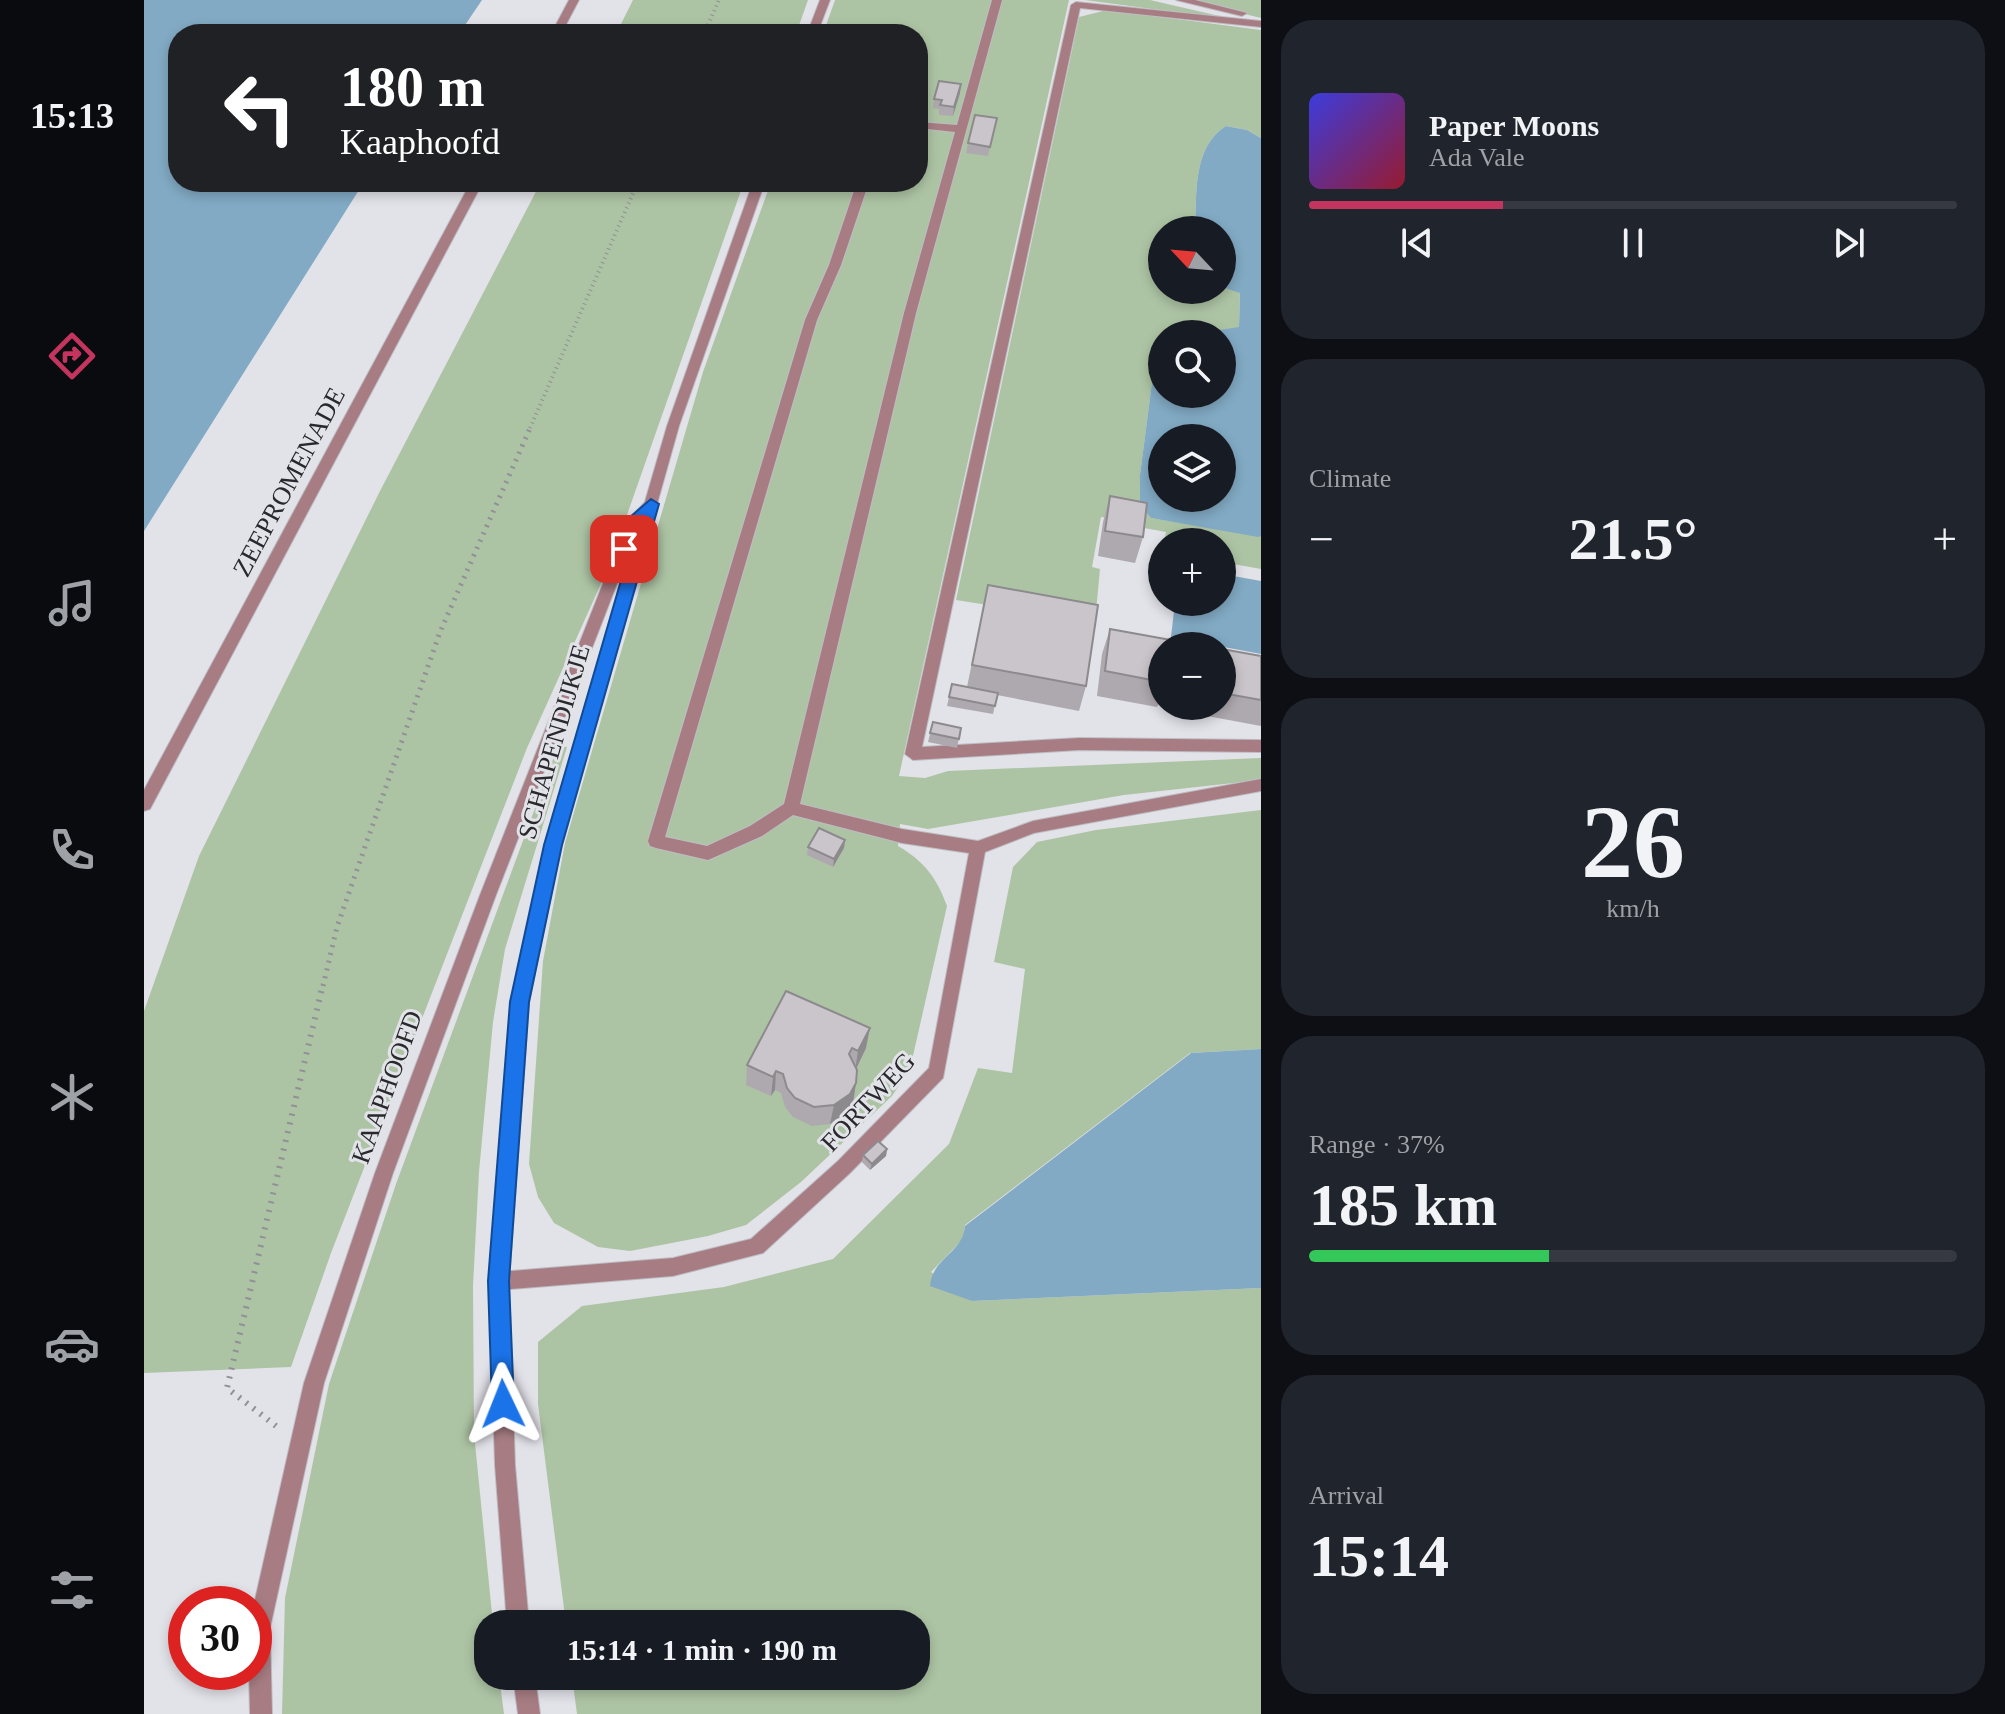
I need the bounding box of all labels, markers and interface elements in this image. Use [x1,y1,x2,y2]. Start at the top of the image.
icon: left [208,56,312,160]
text: 180 m [340,56,485,118]
text: 15:13 [30,96,114,136]
text: Paper Moons [1429,109,1599,142]
text: Kaaphoofd [340,122,500,162]
text: Ada Vale [1429,143,1525,172]
north arrow [1148,216,1236,304]
map controls [1148,216,1236,720]
icon: previous [1395,221,1439,265]
icon: pause [1611,221,1655,265]
icon: next [1827,221,1871,265]
button: search [1148,320,1236,408]
icon: directions [44,328,100,384]
street label: ZEEPROMENADE [227,383,351,581]
button: layers [1148,424,1236,512]
text: Climate [1309,464,1391,493]
text: 21.5° [1569,506,1698,572]
pin [590,515,658,583]
text: − [1309,515,1334,564]
text: + [1932,515,1957,564]
icon: arrive [602,527,646,571]
button: + [1148,528,1236,616]
icon: music [44,575,100,631]
button: − [1148,632,1236,720]
street label: SCHAPENDIJKJE [512,641,596,843]
text: 26 [1581,784,1685,899]
icon: phone [44,822,100,878]
text: km/h [1606,894,1660,923]
street label: KAAPHOOFD [346,1007,428,1167]
street label: FORTWEG [815,1047,921,1157]
icon: climate [44,1069,100,1125]
text: Range · 37% [1309,1130,1445,1159]
text: 185 km [1309,1172,1497,1238]
icon: car [44,1316,100,1372]
position arrow [461,1362,545,1446]
text: Arrival [1309,1481,1384,1510]
text: 15:14 [1309,1523,1449,1589]
icon: filters [44,1562,100,1618]
speed limit sign: 30 [168,1586,272,1690]
text: 15:14 · 1 min · 190 m [567,1633,837,1666]

